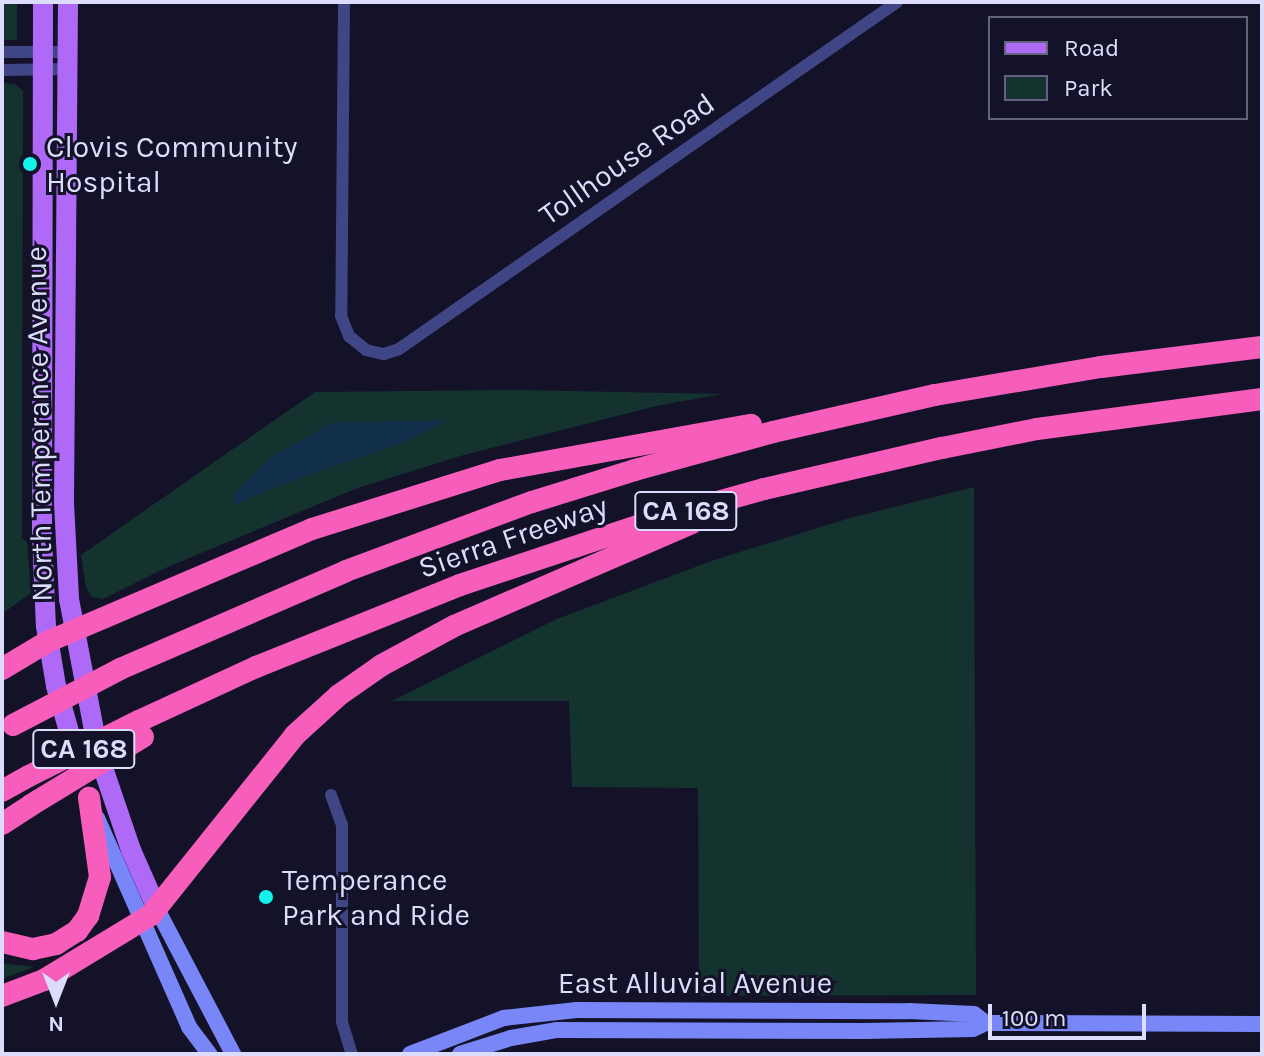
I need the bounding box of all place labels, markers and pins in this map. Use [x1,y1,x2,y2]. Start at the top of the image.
place label: Clovis Community Hospital [46,129,297,200]
marker: Clovis Community Hospital [21,155,39,173]
place label: Temperance Park and Ride [282,862,470,932]
marker: Temperance Park and Ride [257,888,275,906]

